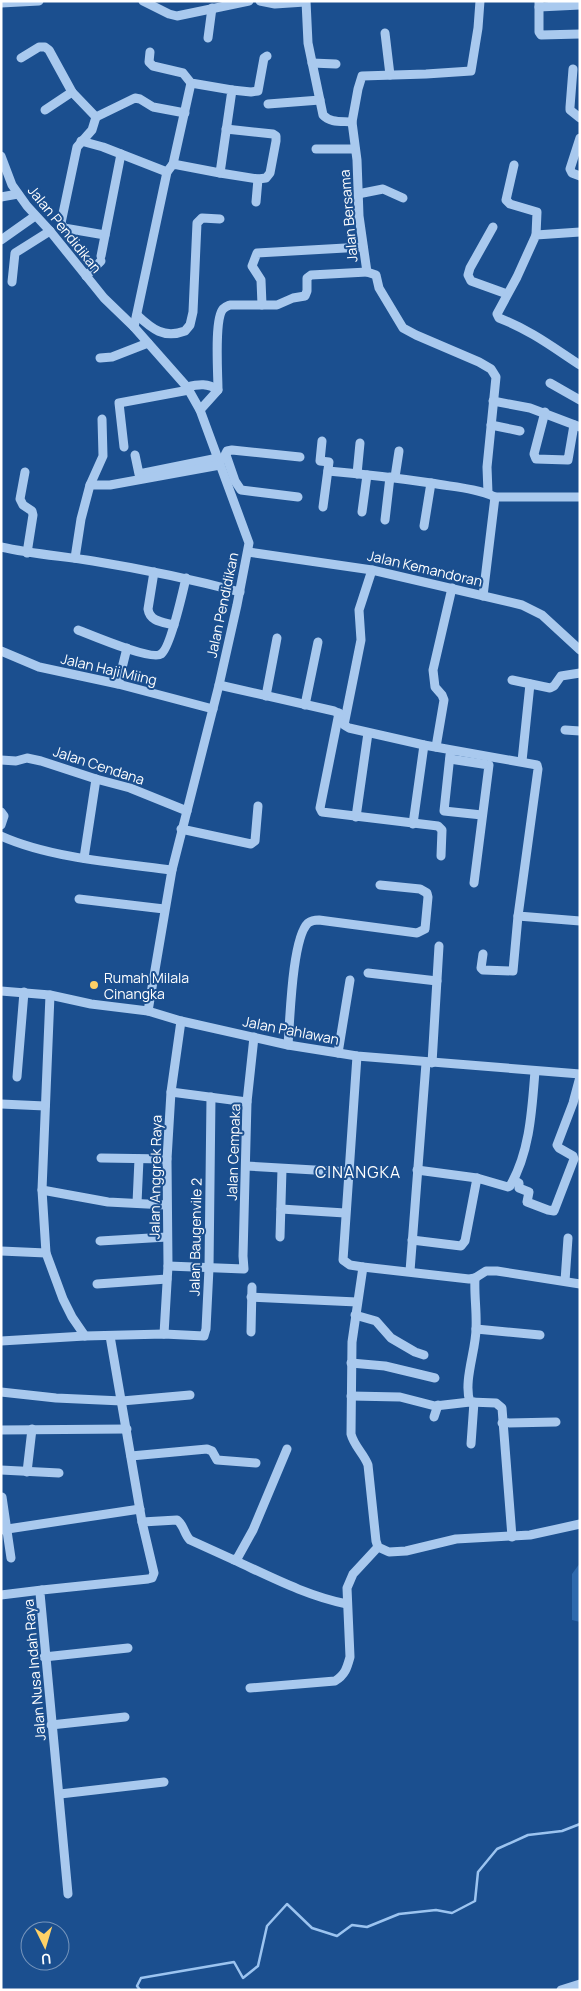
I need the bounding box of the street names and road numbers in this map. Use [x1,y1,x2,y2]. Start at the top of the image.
street label: Jalan Bersama [334,169,362,263]
street label: Jalan Pendidikan [24,181,106,277]
street label: Jalan Kemandoran [366,546,484,590]
street label: Jalan Pendidikan [202,551,242,659]
street label: Jalan Haji Miing [59,649,159,689]
street label: Jalan Cendana [51,741,147,789]
street label: Jalan Pahlawan [241,1011,341,1049]
street label: Jalan Cempaka [222,1103,244,1201]
street label: Jalan Anggrek Raya [144,1115,166,1239]
street label: Jalan Baugenvile 2 [184,1178,206,1296]
street label: Jalan Nusa Indah Raya [18,1598,50,1742]

